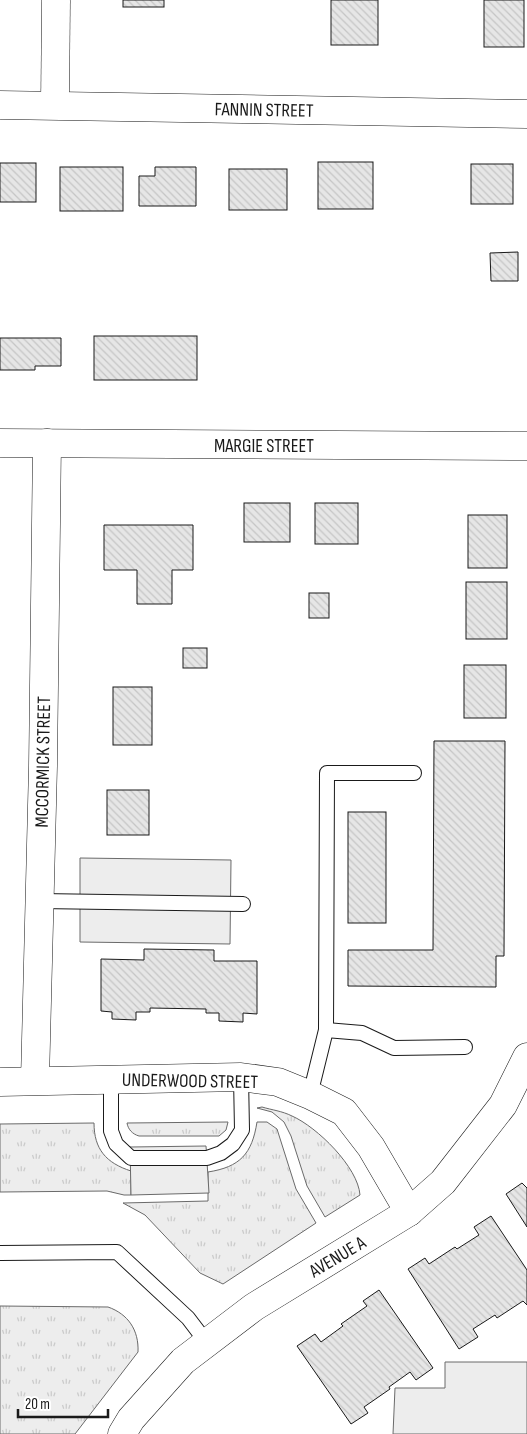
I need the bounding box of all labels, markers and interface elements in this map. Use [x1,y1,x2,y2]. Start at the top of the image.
street label: FANNIN STREET [214,98,314,123]
street label: MARGIE STREET [214,435,314,458]
street label: MCCORMICK STREET [31,696,56,828]
street label: UNDERWOOD STREET [122,1069,259,1094]
street label: AVENUE A [304,1231,371,1284]
scale bar [18,1386,108,1418]
text: 20 m [25,1395,50,1414]

